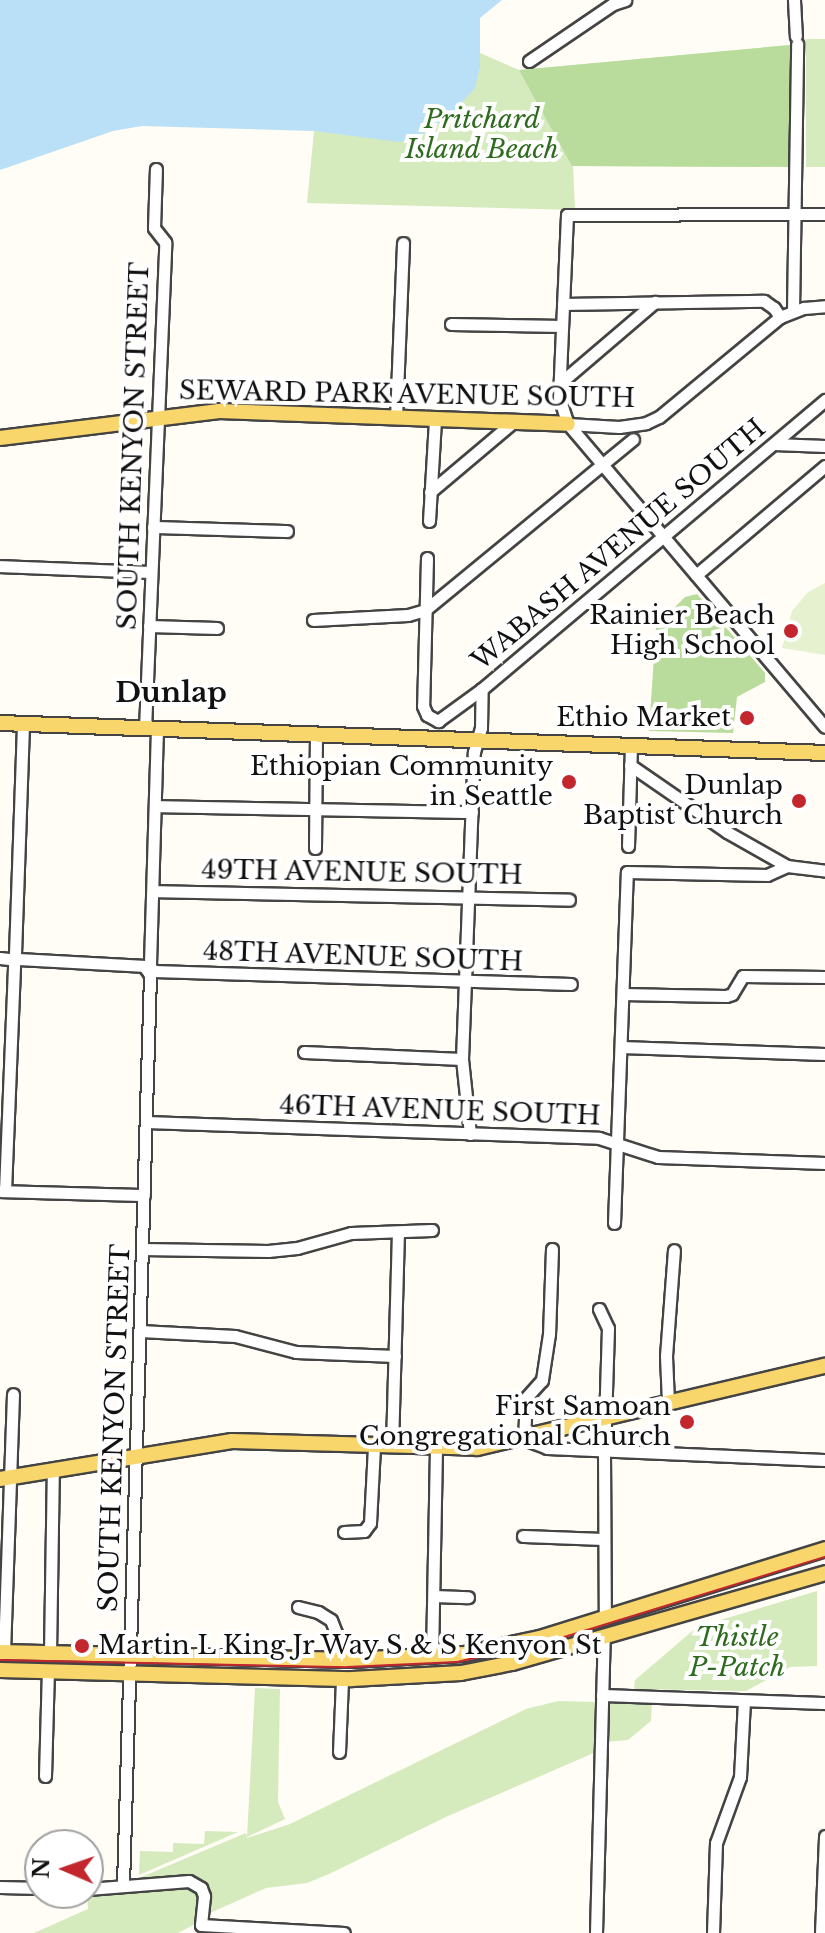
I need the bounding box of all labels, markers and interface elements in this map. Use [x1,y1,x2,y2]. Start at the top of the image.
park label: Pritchard Island Beach [405,104,559,166]
street label: SOUTH KENYON STREET [112,261,156,631]
street label: SEWARD PARK AVENUE SOUTH [178,375,636,415]
street label: WABASH AVENUE SOUTH [465,413,773,677]
place label: Rainier Beach High School [589,600,775,662]
marker: Rainier Beach High School [782,622,800,640]
district label: Dunlap [115,676,227,710]
place label: Ethio Market [556,702,731,734]
marker: Ethio Market [738,709,756,727]
place label: Ethiopian Community in Seattle [250,751,553,812]
place label: Dunlap Baptist Church [583,770,783,832]
marker: Ethiopian Community in Seattle [560,773,578,791]
marker: Dunlap Baptist Church [790,792,808,810]
street label: 49TH AVENUE SOUTH [201,855,523,891]
street label: 48TH AVENUE SOUTH [202,936,524,978]
street label: 46TH AVENUE SOUTH [278,1090,602,1132]
street label: SOUTH KENYON STREET [93,1243,137,1613]
place label: First Samoan Congregational Church [359,1391,671,1452]
marker: First Samoan Congregational Church [678,1413,696,1431]
park label: Thistle P-Patch [689,1622,785,1684]
place label: Martin L King Jr Way S & S Kenyon St [98,1630,605,1662]
marker: Martin L King Jr Way S & S Kenyon St [73,1637,91,1655]
north arrow [24,1829,104,1909]
text: N [28,1857,55,1879]

